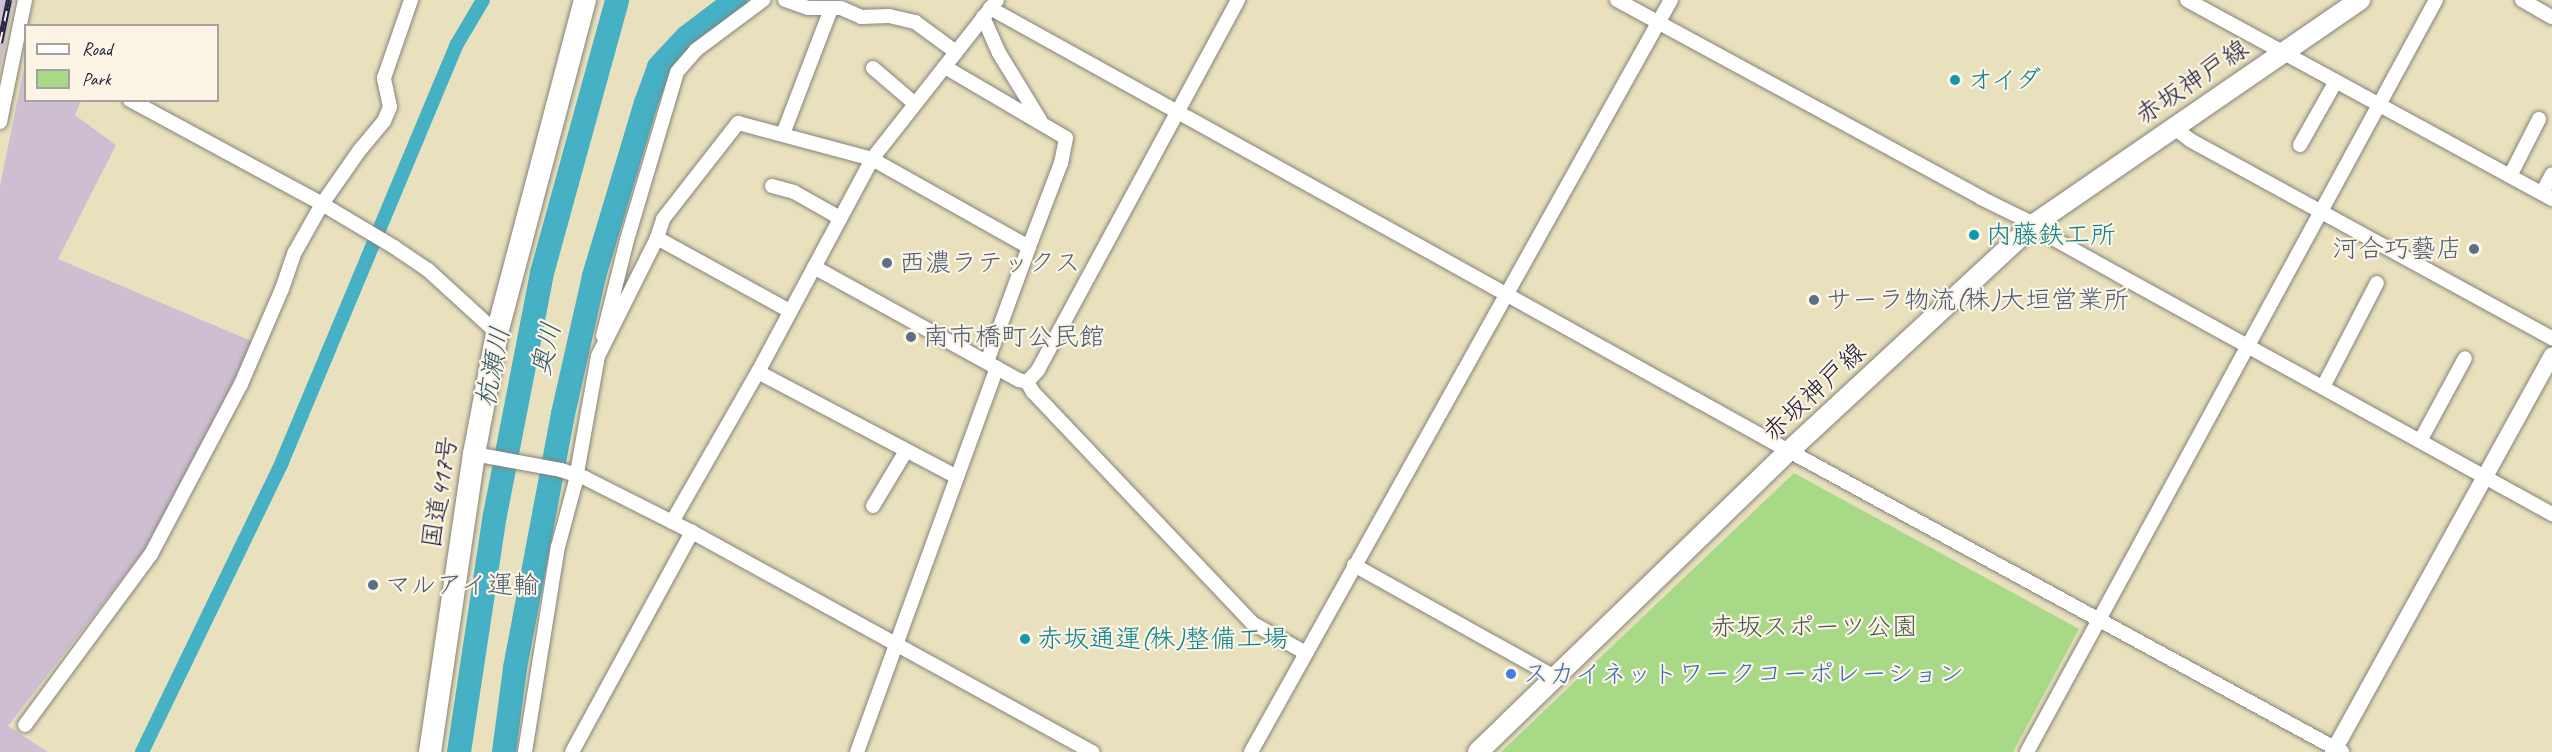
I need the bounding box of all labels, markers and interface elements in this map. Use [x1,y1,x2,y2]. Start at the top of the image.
legend [24,24,219,102]
street label: 赤坂神戸線 [2129,33,2255,131]
text: Road [82,38,112,60]
place label: オイダ [1967,64,2045,96]
text: Park [82,68,111,90]
marker: オイダ [1948,73,1962,87]
place label: 内藤鉄工所 [1986,219,2116,251]
marker: 内藤鉄工所 [1967,228,1981,242]
place label: 河合巧藝店 [2332,233,2462,265]
marker: 河合巧藝店 [2467,242,2481,256]
place label: 西濃ラテックス [899,247,1081,279]
marker: 西濃ラテックス [880,256,894,270]
place label: サーラ物流(株)大垣営業所 [1826,284,2129,316]
marker: サーラ物流(株)大垣営業所 [1807,293,1821,307]
water label: 奥川 [524,319,568,379]
place label: 南市橋町公民館 [923,321,1105,353]
water label: 杭瀬川 [469,324,517,410]
marker: 南市橋町公民館 [904,330,918,344]
street label: 赤坂神戸線 [1756,336,1872,448]
street label: 国道417号 [416,434,464,550]
place label: マルアイ運輸 [385,569,541,601]
marker: マルアイ運輸 [366,578,380,592]
park label: 赤坂スポーツ公園 [1710,611,1918,643]
place label: 赤坂通運(株)整備工場 [1037,623,1288,655]
marker: 赤坂通運(株)整備工場 [1018,632,1032,646]
place label: スカイネットワークコーポレーション [1523,658,1966,690]
marker: スカイネットワークコーポレーション [1504,667,1518,681]

